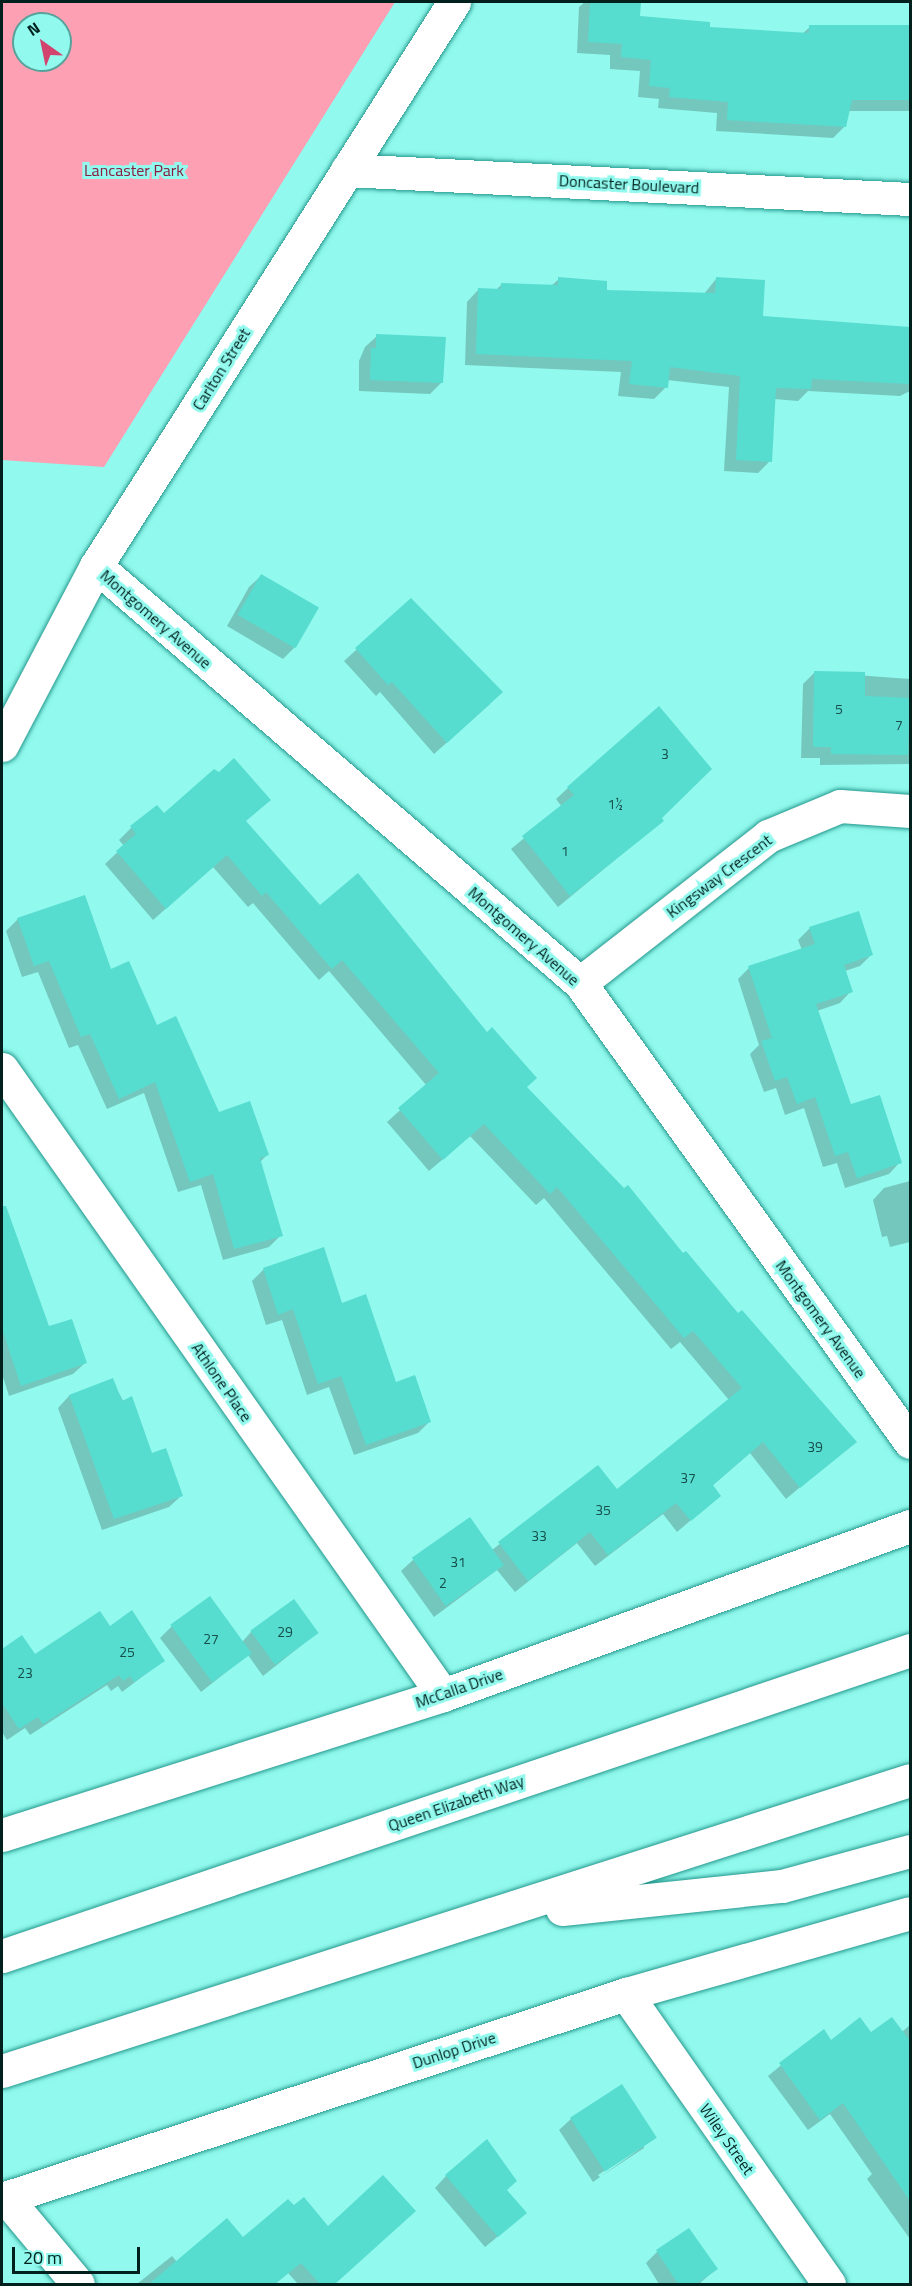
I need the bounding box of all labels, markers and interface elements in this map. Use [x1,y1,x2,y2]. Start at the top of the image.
north arrow [12,12,72,72]
text: N [22,15,44,42]
park label: Lancaster Park [84,160,184,180]
street label: Doncaster Boulevard [558,171,700,197]
street label: Carlton Street [188,324,254,414]
street label: Montgomery Avenue [97,566,215,672]
house number: 5 [835,701,843,717]
house number: 7 [895,717,903,733]
house number: 3 [661,746,669,762]
house number: 1½ [607,796,623,812]
street label: Kingsway Crescent [663,830,775,922]
house number: 1 [561,843,569,859]
street label: Montgomery Avenue [465,883,583,989]
street label: Montgomery Avenue [772,1256,870,1382]
street label: Athlone Place [188,1339,256,1425]
house number: 39 [807,1439,823,1455]
house number: 37 [680,1470,696,1486]
house number: 35 [595,1502,611,1518]
house number: 33 [531,1528,547,1544]
house number: 31 [450,1554,466,1570]
house number: 2 [439,1575,447,1591]
house number: 29 [277,1624,293,1640]
house number: 27 [203,1631,219,1647]
house number: 25 [119,1644,135,1660]
street label: McCalla Drive [413,1664,505,1712]
house number: 23 [17,1665,33,1681]
street label: Queen Elizabeth Way [386,1771,526,1835]
street label: Dunlop Drive [410,2028,498,2072]
street label: Wiley Street [696,2100,758,2178]
scale bar [15,2235,142,2273]
text: 20 m [23,2244,62,2271]

